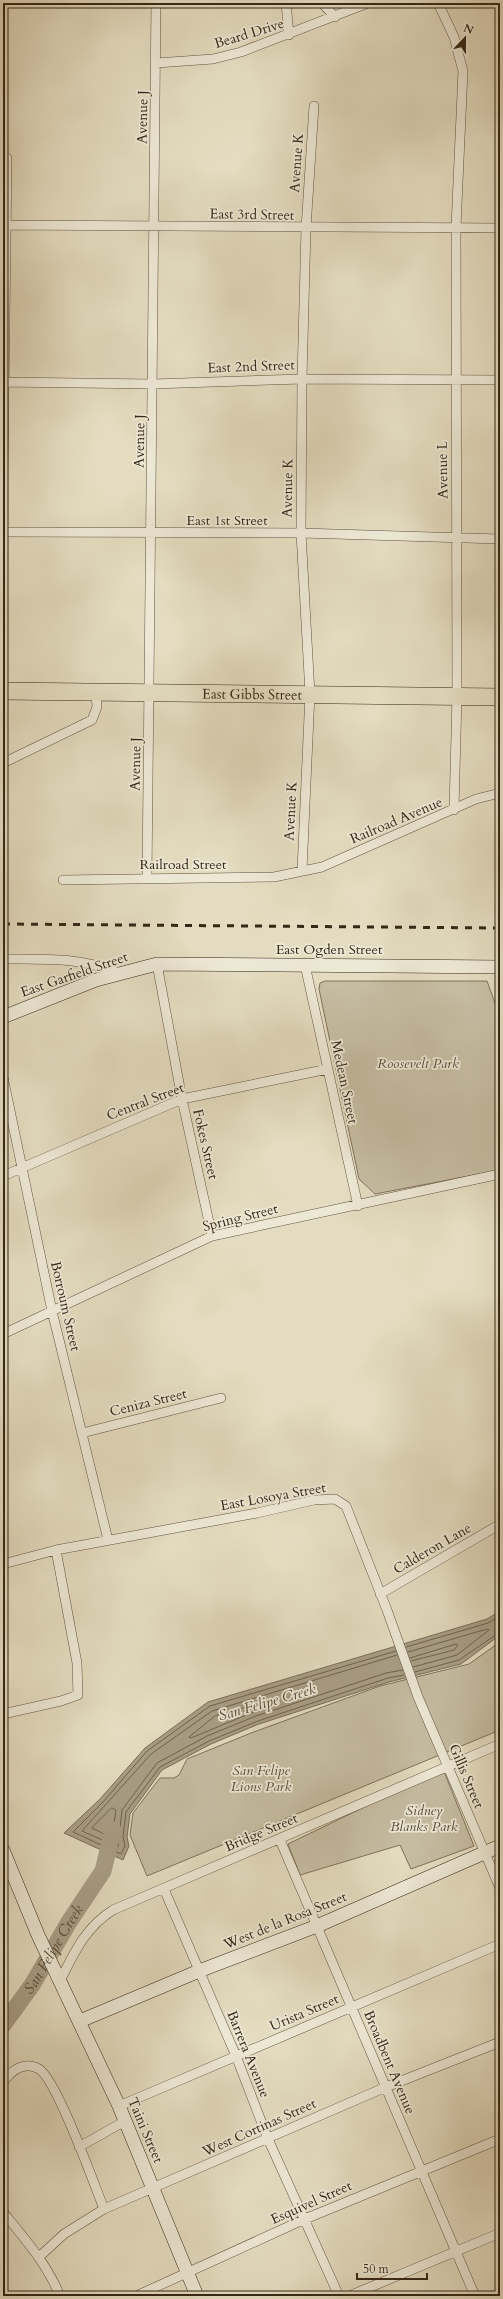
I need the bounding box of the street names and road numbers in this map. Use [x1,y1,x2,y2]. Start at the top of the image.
street label: Beard Drive [212,14,286,53]
street label: Avenue J [133,90,152,144]
street label: Avenue K [285,132,308,193]
street label: East 3rd Street [209,204,295,225]
street label: East 2nd Street [207,355,296,378]
street label: Avenue J [130,414,149,468]
street label: Avenue L [432,440,453,499]
street label: Avenue K [277,457,298,518]
street label: East 1st Street [186,511,268,530]
street label: East Gibbs Street [202,684,303,705]
street label: Avenue J [126,737,145,791]
street label: Avenue K [279,780,302,841]
street label: Railroad Avenue [347,792,445,848]
street label: Railroad Street [140,855,227,874]
street label: East Ogden Street [276,940,383,959]
street label: East Garfield Street [18,947,131,1002]
street label: Medean Street [326,1039,363,1126]
street label: Central Street [104,1078,187,1125]
street label: Fokes Street [188,1107,223,1182]
street label: Spring Street [201,1199,280,1236]
street label: Borroum Street [46,1259,85,1354]
street label: Ceniza Street [108,1384,189,1421]
street label: East Losoya Street [219,1478,328,1515]
street label: Calderon Lane [390,1518,475,1579]
street label: Gillis Street [444,1741,489,1812]
street label: Bridge Street [222,1808,301,1856]
street label: West de la Rosa Street [220,1887,350,1954]
street label: Urista Street [267,1989,342,2035]
street label: Broadbent Avenue [359,2007,420,2117]
street label: Barrera Avenue [222,2008,275,2101]
street label: Taini Street [123,2094,168,2166]
street label: West Cortinas Street [198,2094,320,2161]
street label: Esquivel Street [268,2176,355,2229]

